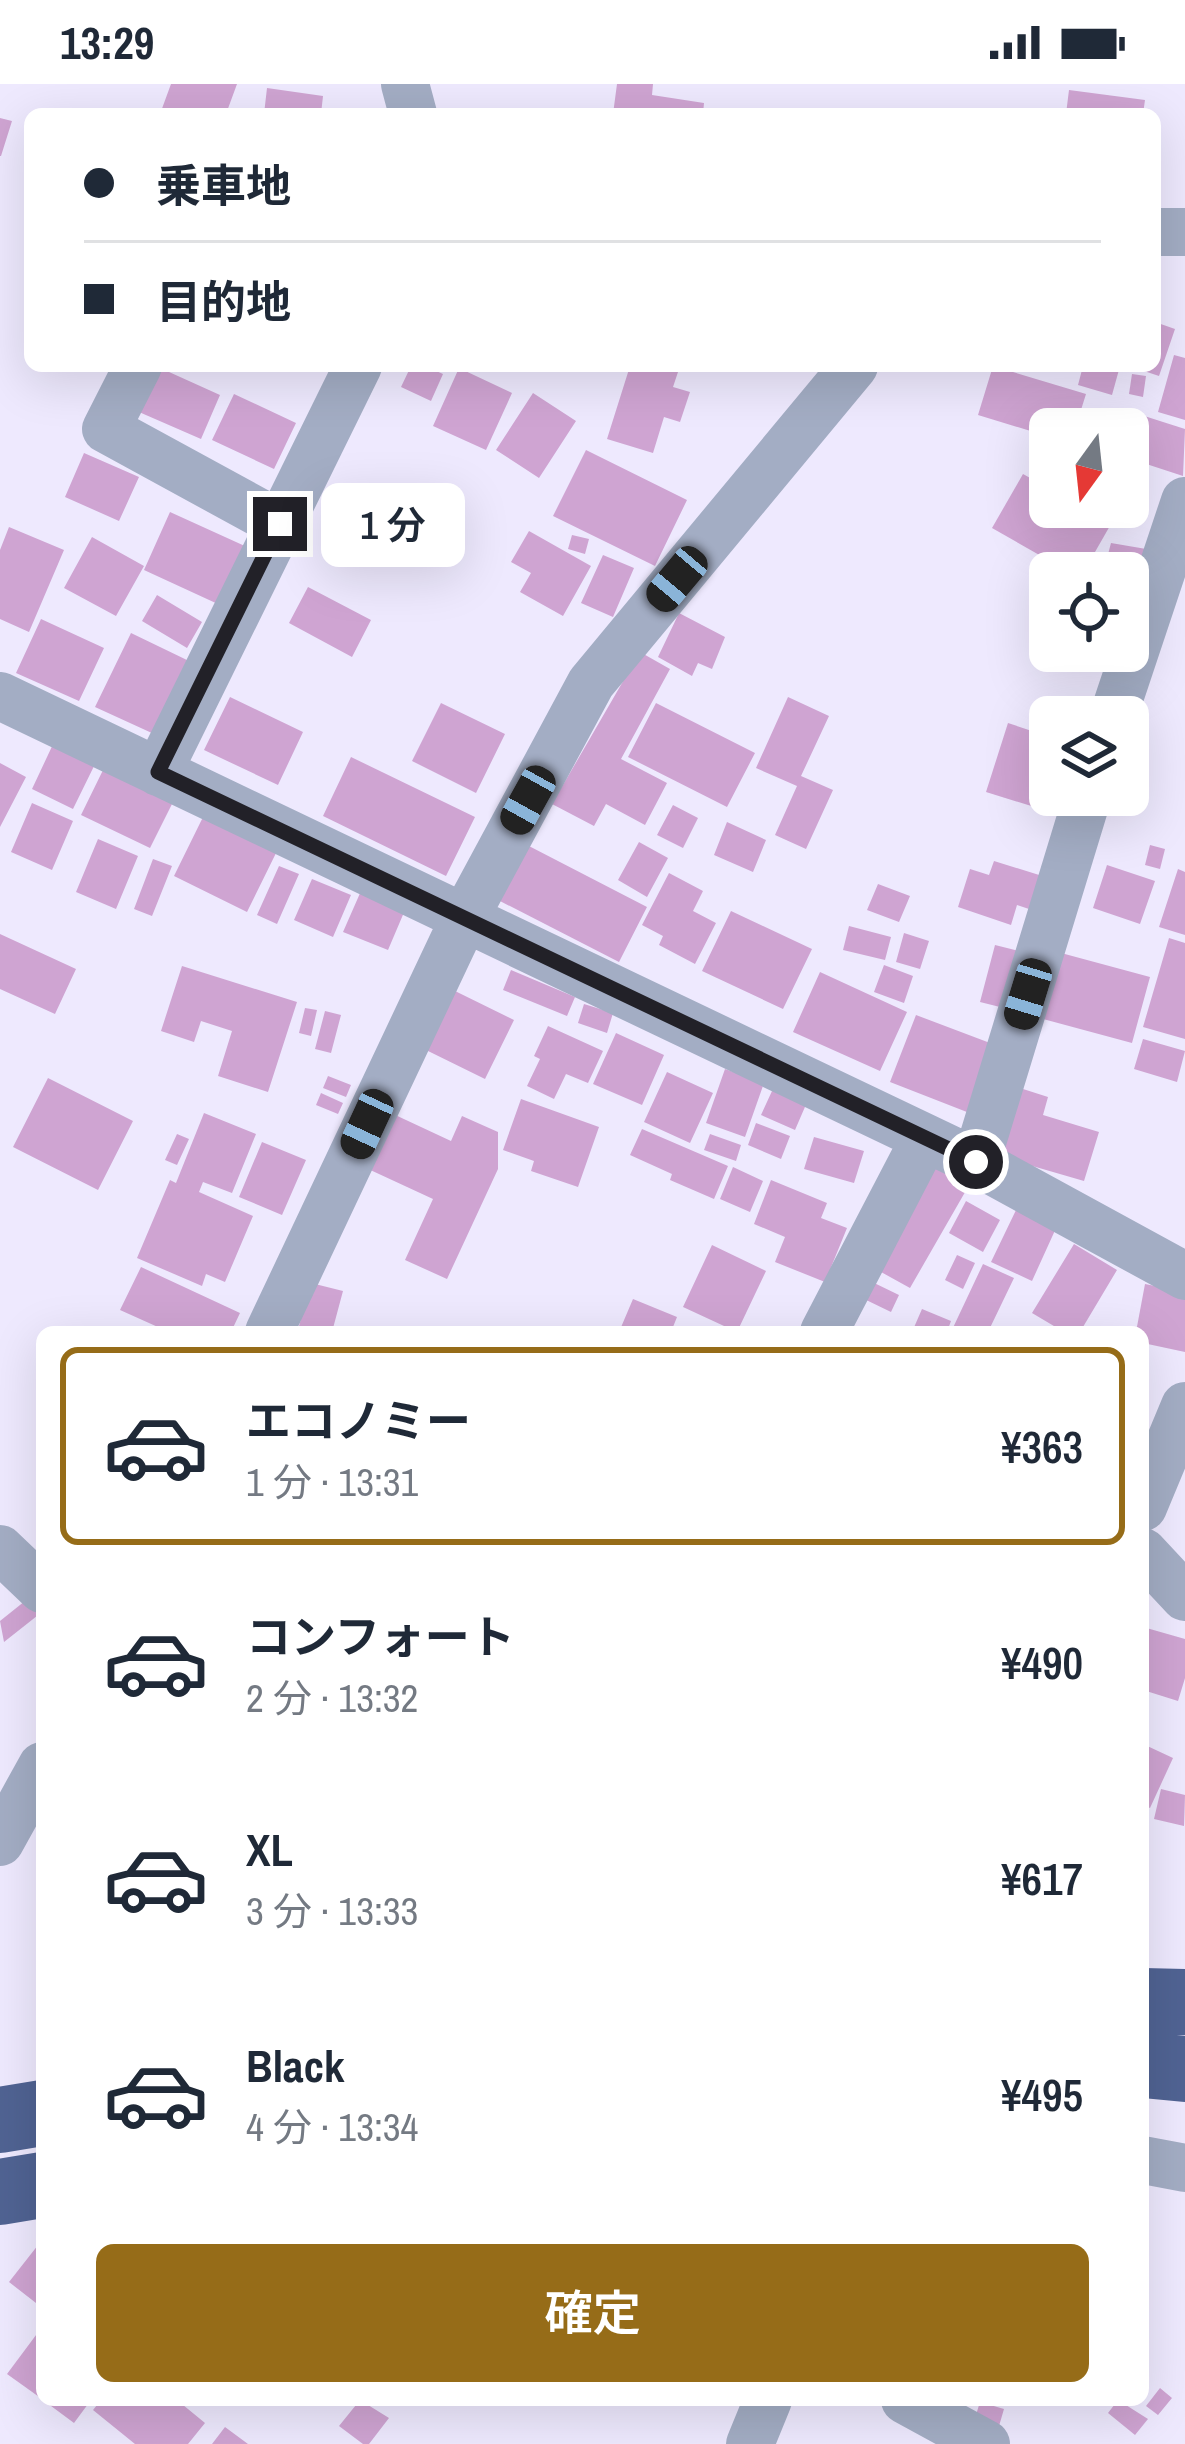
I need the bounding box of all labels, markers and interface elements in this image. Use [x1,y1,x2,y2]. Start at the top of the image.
text: 13:29 [60,12,154,73]
text: 乗車地 [156,155,291,216]
text: 目的地 [156,271,291,332]
north arrow [1029,408,1149,528]
map controls [1029,408,1149,816]
callout: 1 分 [322,482,466,566]
route end [253,497,307,551]
text: 1 分 [360,499,426,551]
car [640,540,714,618]
button: locate [1029,552,1149,672]
button: layers [1029,696,1149,816]
car [495,760,561,840]
car [1000,954,1056,1034]
car [335,1084,399,1164]
route start [949,1135,1003,1189]
text: エコノミー [246,1390,471,1451]
icon: car [102,1392,210,1500]
text: ¥363 [1001,1416,1083,1477]
text: 1 分 · 13:31 [246,1456,418,1508]
text: コンフォート [246,1606,515,1667]
icon: car [102,1608,210,1716]
text: ¥490 [1001,1632,1083,1693]
text: 2 分 · 13:32 [246,1672,418,1724]
text: XL [246,1819,293,1880]
icon: car [102,1824,210,1932]
text: ¥617 [1001,1848,1083,1909]
text: 3 分 · 13:33 [246,1885,418,1937]
text: Black [246,2035,344,2096]
icon: car [102,2040,210,2148]
text: ¥495 [1001,2064,1083,2125]
text: 4 分 · 13:34 [246,2101,418,2153]
button: 確定 [96,2244,1089,2382]

